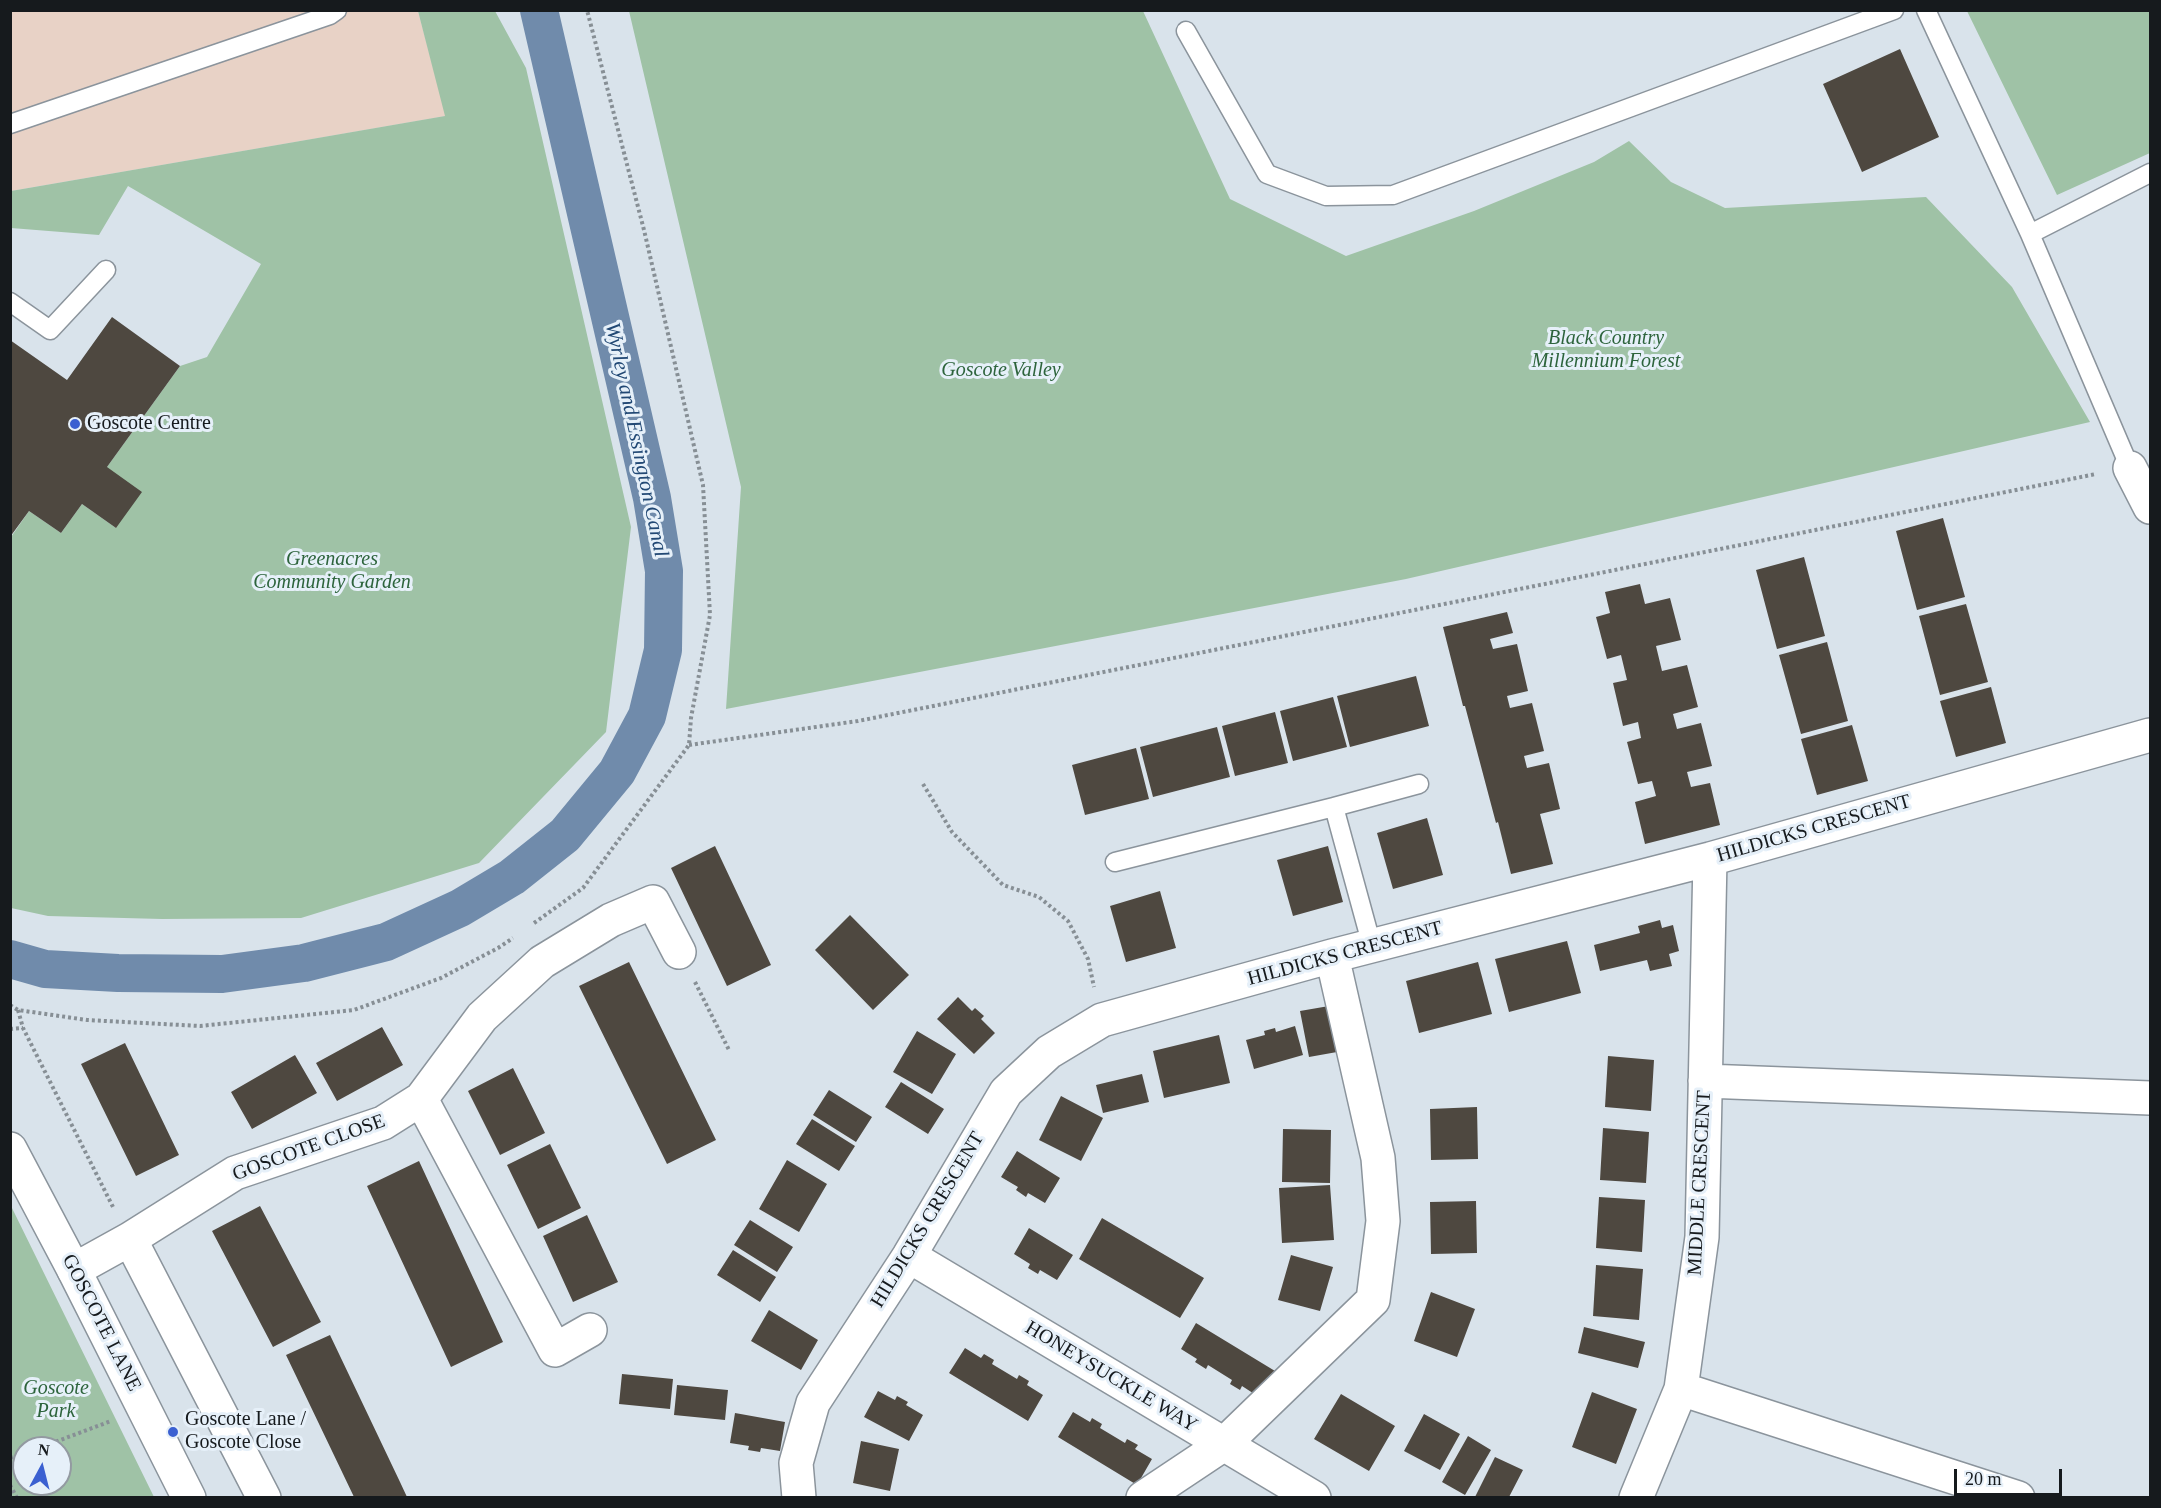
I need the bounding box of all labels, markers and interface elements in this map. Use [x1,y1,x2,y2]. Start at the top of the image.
water label: Wyrley and Essington Canal [599,321,673,559]
park label: Black Country Millennium Forest [1532,327,1680,374]
park label: Goscote Valley [941,359,1061,383]
place label: Goscote Centre [87,412,211,436]
marker: Goscote Centre [68,417,82,431]
park label: Greenacres Community Garden [253,548,411,595]
street label: HILDICKS CRESCENT [1714,790,1914,868]
street label: HILDICKS CRESCENT [1245,916,1445,992]
street label: MIDDLE CRESCENT [1683,1090,1717,1276]
street label: GOSCOTE CLOSE [229,1109,389,1187]
street label: HILDICKS CRESCENT [866,1128,990,1312]
street label: GOSCOTE LANE [56,1250,146,1396]
street label: HONEYSUCKLE WAY [1021,1316,1201,1438]
park label: Goscote Park [23,1377,89,1424]
place label: Goscote Lane / Goscote Close [185,1408,306,1455]
marker: Goscote Lane / Goscote Close [166,1425,180,1439]
north arrow [12,1436,72,1496]
text: N [37,1440,51,1459]
scale bar [1957,1457,2065,1495]
text: 20 m [1965,1469,2002,1489]

